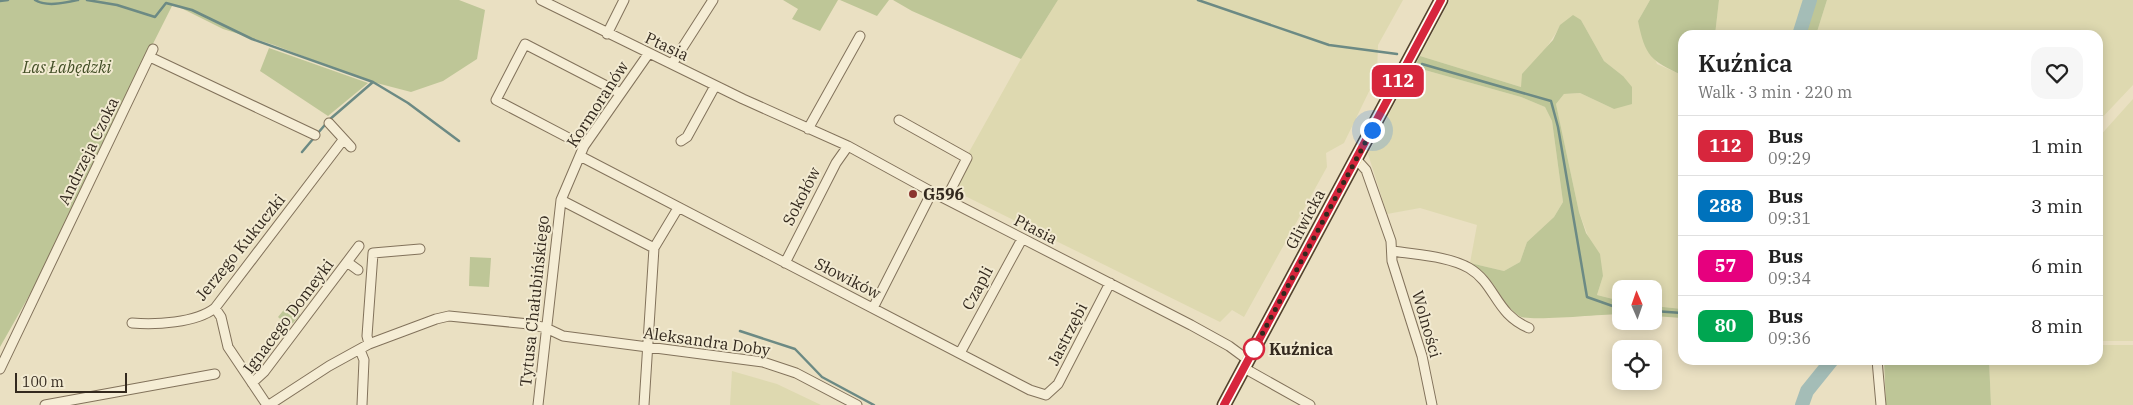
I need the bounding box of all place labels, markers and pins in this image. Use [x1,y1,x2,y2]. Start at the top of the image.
place label: G596 [923,184,964,204]
marker: G596 [907,188,919,200]
marker: Kuźnica [1243,338,1265,360]
place label: Kuźnica [1269,339,1333,359]

